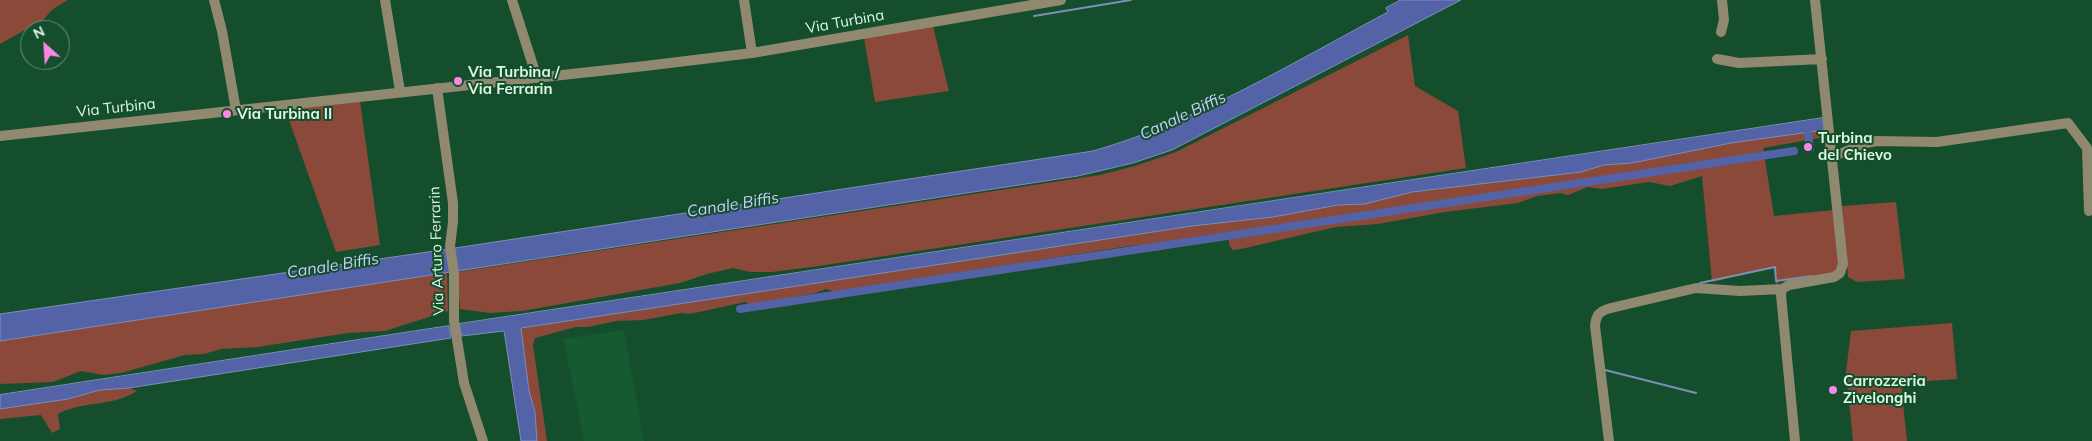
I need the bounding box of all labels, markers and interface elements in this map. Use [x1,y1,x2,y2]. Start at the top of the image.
street label: Via Turbina [804,6,886,38]
north arrow [20,20,70,70]
text: N [30,22,48,43]
place label: Via Turbina / Via Ferrarin [468,63,560,98]
marker: Via Turbina / Via Ferrarin [452,75,464,87]
water label: Canale Biffis [1137,88,1229,144]
street label: Via Turbina [76,95,156,121]
place label: Via Turbina II [237,105,332,123]
marker: Via Turbina II [221,108,233,120]
place label: Turbina del Chievo [1818,129,1892,164]
marker: Turbina del Chievo [1802,141,1814,153]
street label: Via Arturo Ferrarin [426,186,448,316]
water label: Canale Biffis [686,188,780,222]
water label: Canale Biffis [286,249,380,283]
place label: Carrozzeria Zivelonghi [1843,372,1926,407]
marker: Carrozzeria Zivelonghi [1827,384,1839,396]

